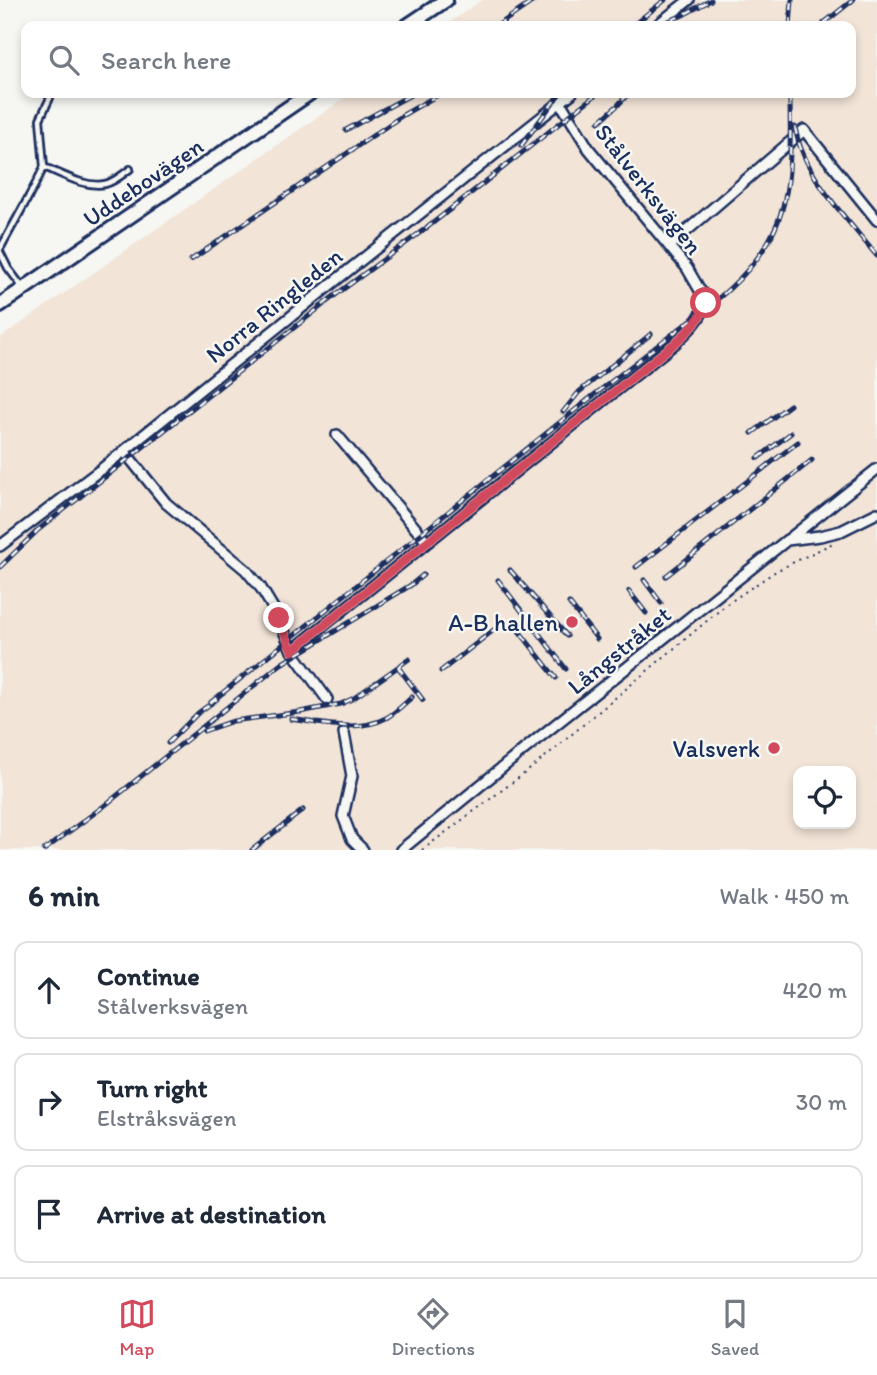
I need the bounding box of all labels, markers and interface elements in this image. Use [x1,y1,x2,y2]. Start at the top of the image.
search box [21,21,856,98]
icon: search [45,41,83,79]
text: Search here [101,44,231,76]
street label: Stålverksvägen [589,118,709,260]
street label: Uddebovägen [77,131,209,233]
street label: Norra Ringleden [200,241,349,369]
route start [690,287,721,318]
street label: Långstråket [561,600,677,700]
route end [263,602,294,633]
place label: A-B hallen [448,608,558,637]
marker: A-B hallen [564,614,580,630]
place label: Valsverk [673,734,760,763]
marker: Valsverk [766,740,782,756]
map controls [793,766,856,829]
button: locate [793,766,856,829]
text: 6 min [28,877,100,914]
text: Walk · 450 m [719,882,849,910]
text: Continue [97,960,200,992]
icon: ahead [30,971,68,1009]
text: 420 m [782,976,847,1004]
text: Stålverksvägen [97,992,248,1020]
text: Turn right [97,1072,208,1104]
icon: right [30,1083,68,1121]
text: 30 m [796,1088,847,1116]
text: Elstråksvägen [97,1104,237,1132]
icon: arrive [30,1195,68,1233]
text: Arrive at destination [97,1198,326,1230]
tab: Map [118,1295,156,1360]
tab: Directions [391,1295,475,1360]
tab: Saved [711,1295,759,1360]

